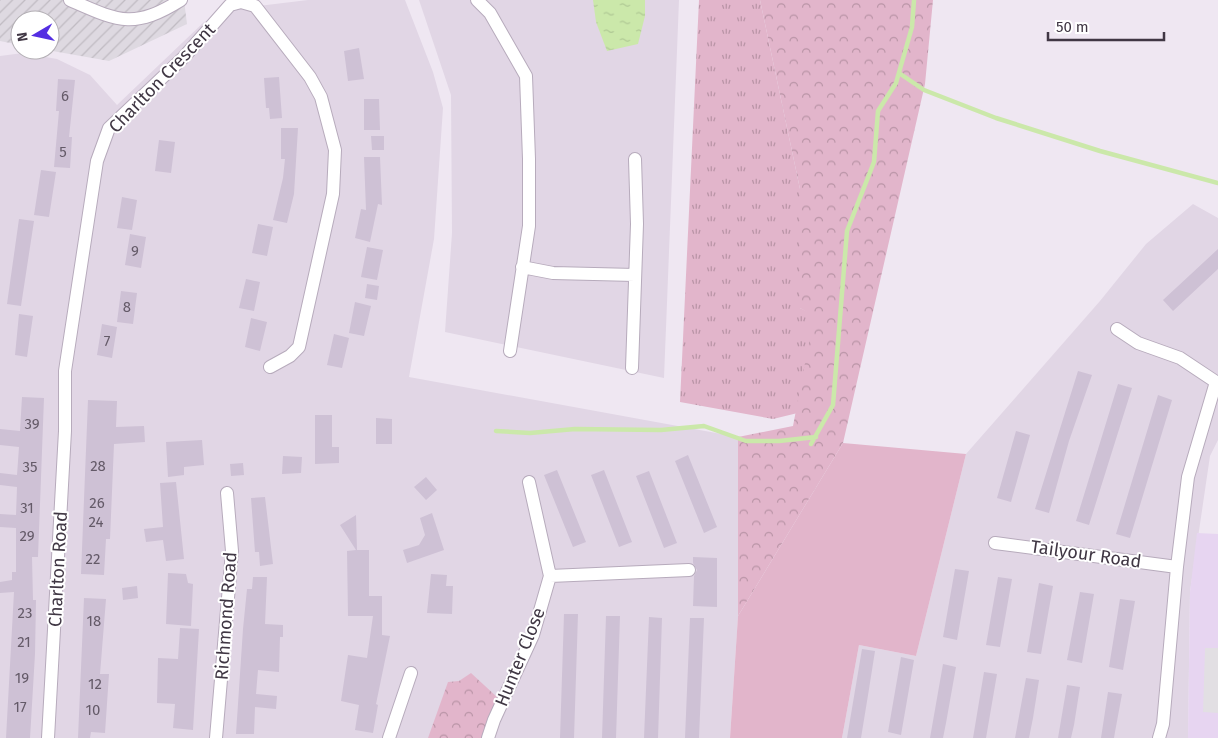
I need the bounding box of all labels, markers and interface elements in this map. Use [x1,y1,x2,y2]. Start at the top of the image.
north arrow [10,10,60,60]
scale bar [1048,10,1164,42]
street label: Charlton Crescent [104,18,220,137]
text: 50 m [1056,18,1089,36]
text: N [14,31,32,43]
house number: 6 [61,87,69,105]
house number: 5 [59,143,67,161]
house number: 9 [131,242,139,260]
house number: 8 [123,298,131,316]
house number: 7 [104,332,111,350]
house number: 39 [24,415,40,433]
house number: 28 [90,457,106,475]
house number: 35 [22,458,38,476]
house number: 26 [89,494,105,512]
house number: 31 [20,499,34,517]
street label: Charlton Road [44,510,72,628]
house number: 24 [88,513,104,531]
house number: 29 [19,527,35,545]
street label: Tailyour Road [1029,535,1143,573]
house number: 22 [86,550,100,568]
street label: Richmond Road [211,551,241,681]
house number: 23 [18,604,32,622]
street label: Hunter Close [490,604,550,710]
house number: 18 [87,612,101,630]
house number: 21 [17,633,31,651]
house number: 19 [15,669,29,687]
house number: 12 [88,675,102,693]
house number: 17 [13,698,27,716]
house number: 10 [86,701,100,719]

